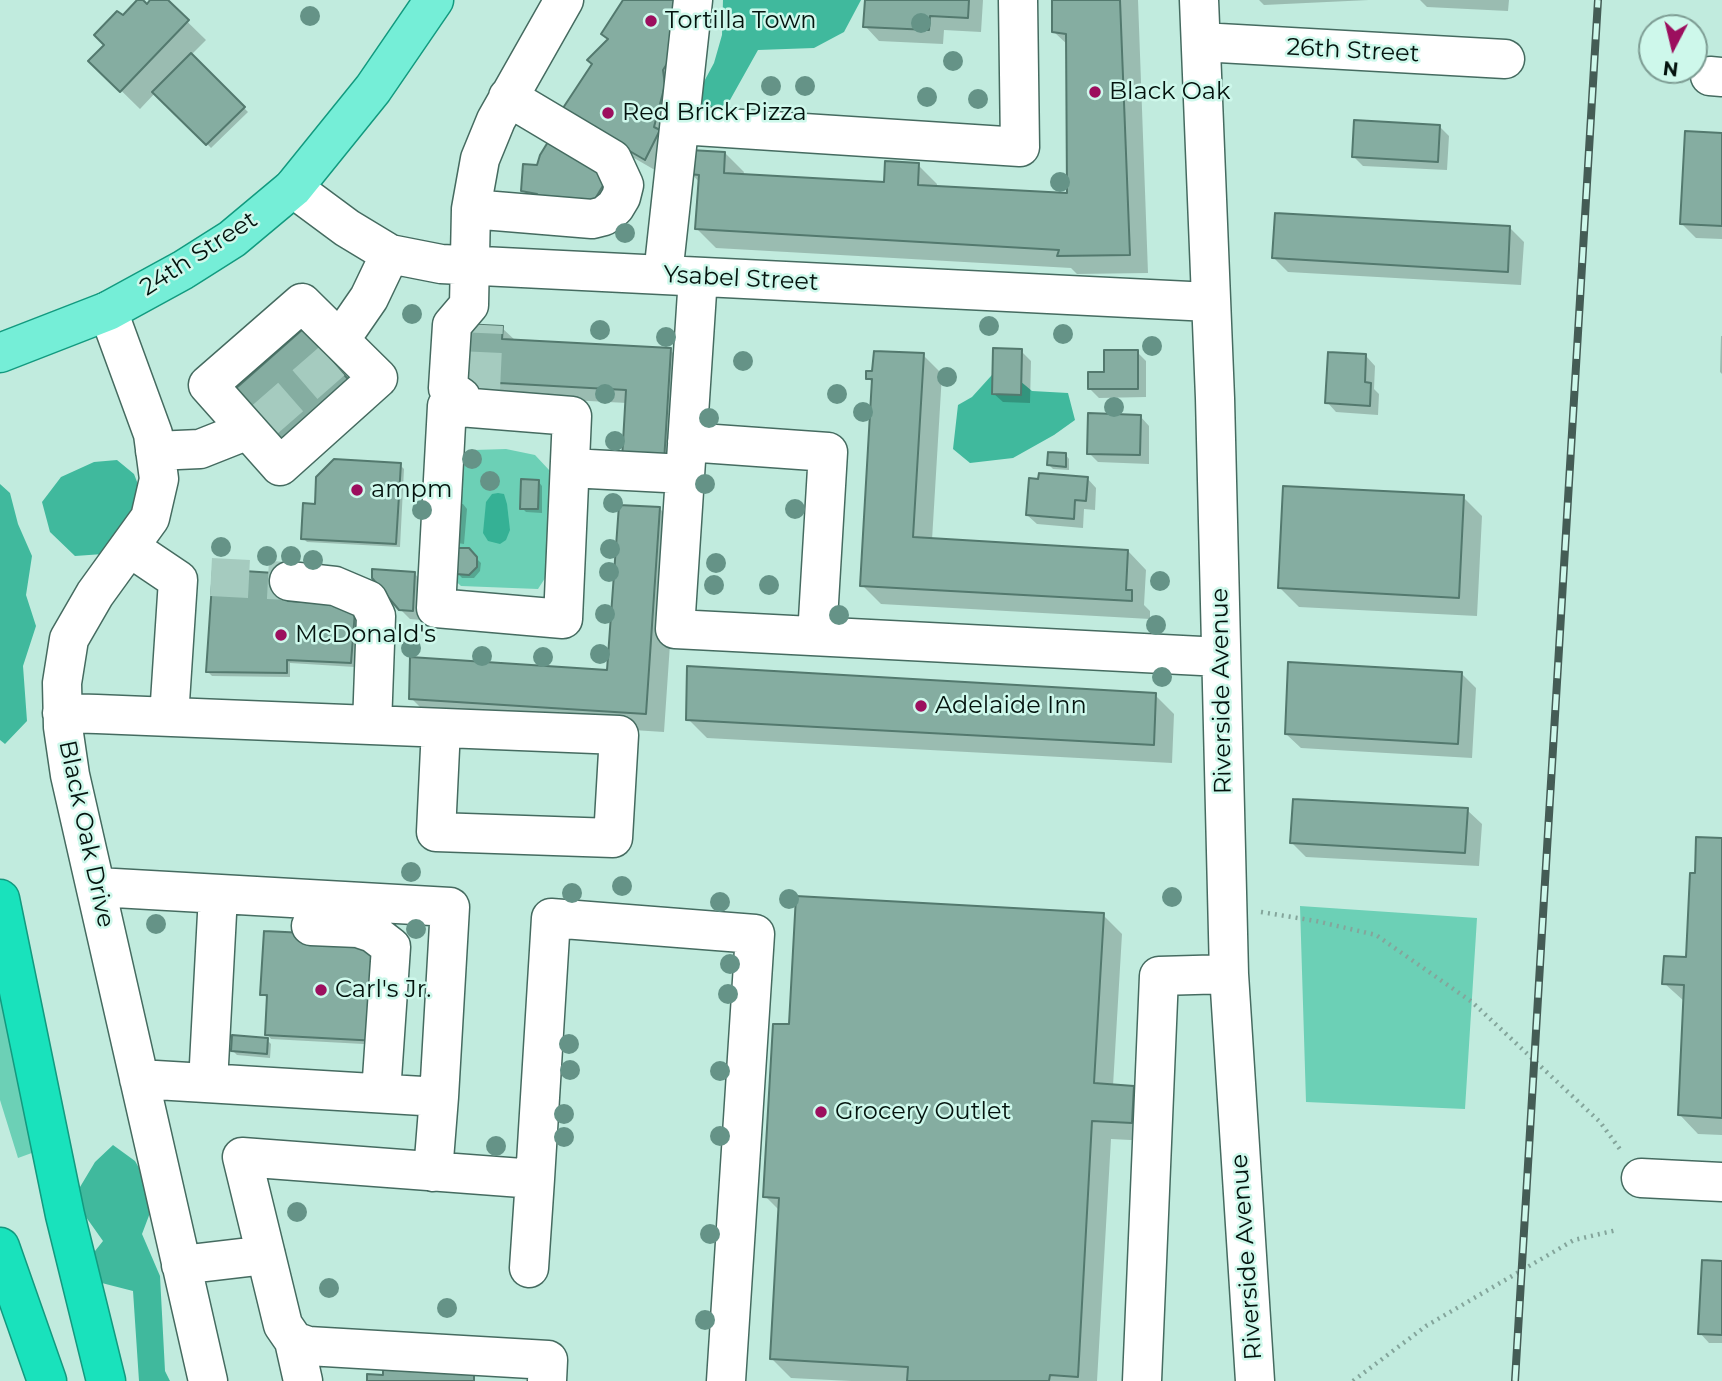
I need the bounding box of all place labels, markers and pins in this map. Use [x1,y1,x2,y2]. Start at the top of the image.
place label: Tortilla Town [665,7,817,35]
marker: Tortilla Town [643,13,659,29]
place label: Black Oak [1109,78,1230,106]
marker: Black Oak [1087,84,1103,100]
place label: Red Brick Pizza [622,99,807,127]
marker: Red Brick Pizza [600,105,616,121]
place label: ampm [371,476,452,504]
marker: ampm [349,482,365,498]
place label: McDonald's [295,621,436,649]
marker: McDonald's [273,627,289,643]
place label: Adelaide Inn [935,692,1087,720]
marker: Adelaide Inn [913,698,929,714]
place label: Carl's Jr. [335,976,431,1004]
marker: Carl's Jr. [313,982,329,998]
place label: Grocery Outlet [835,1098,1011,1126]
marker: Grocery Outlet [813,1104,829,1120]

